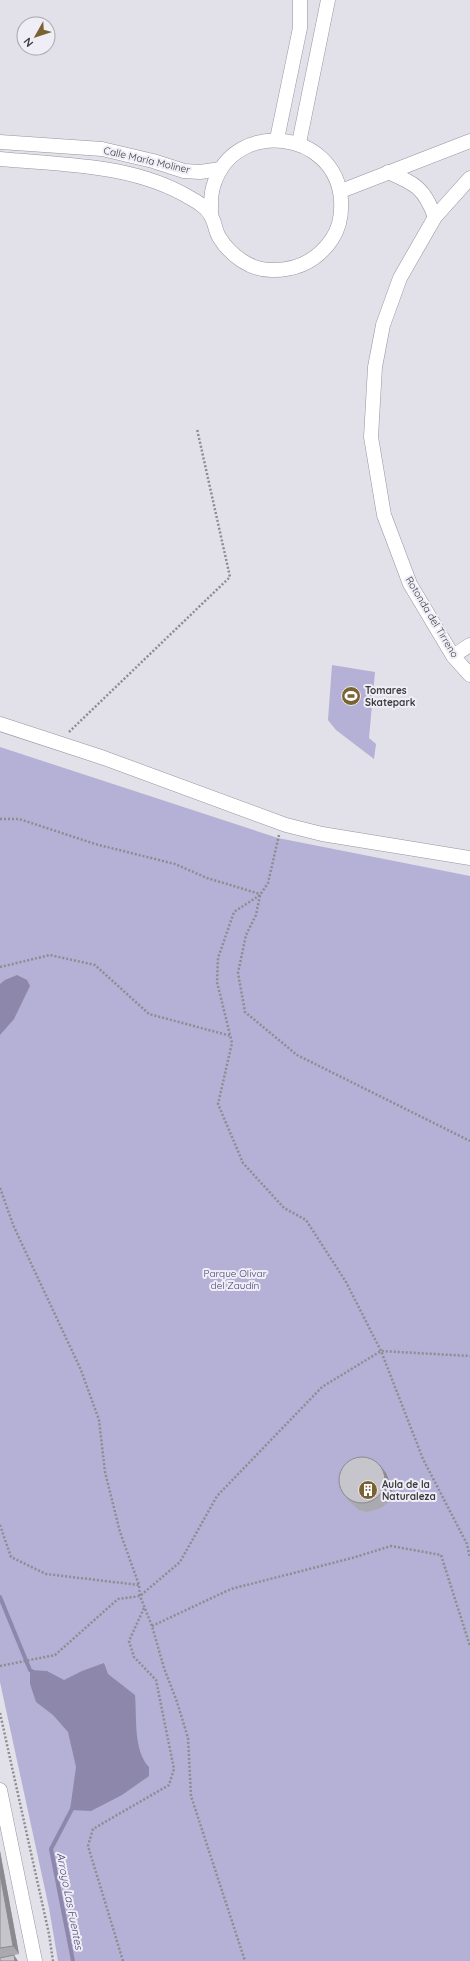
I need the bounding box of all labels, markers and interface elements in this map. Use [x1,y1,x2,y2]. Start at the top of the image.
north arrow [16,16,56,56]
text: N [20,35,36,50]
street label: Calle María Moliner [102,144,192,176]
street label: Rotonda del Tirreno [403,574,461,660]
place label: Tomares Skatepark [365,684,416,709]
sports icon: Tomares Skatepark [340,685,362,707]
park label: Parque Olivar del Zaudín [203,1267,267,1292]
place label: Aula de la Naturaleza [382,1478,436,1503]
building icon: Aula de la Naturaleza [357,1479,379,1501]
water label: Arroyo Las Fuentes [54,1851,86,1951]

